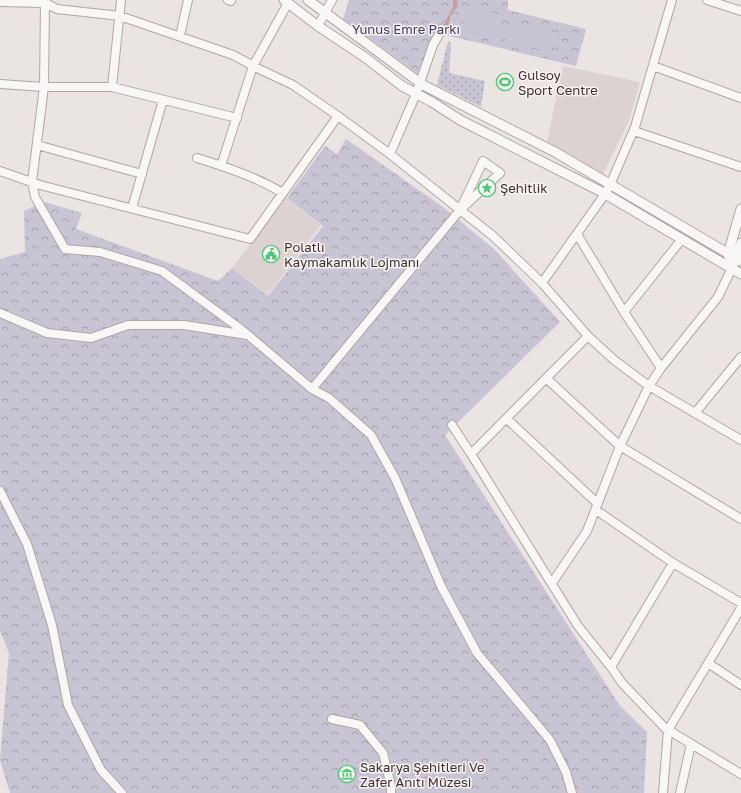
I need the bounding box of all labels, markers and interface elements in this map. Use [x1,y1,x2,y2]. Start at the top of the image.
park label: Yunus Emre Parkı [352,21,460,37]
place label: Gulsoy Sport Centre [518,67,598,98]
sports icon: Gulsoy Sport Centre [495,72,515,92]
place icon: Şehitlik [477,178,497,198]
place label: Şehitlik [500,180,548,196]
place label: Polatlı Kaymakamlık Lojmanı [284,239,419,270]
public building icon: Polatlı Kaymakamlık Lojmanı [261,244,281,264]
place label: Sakarya Şehitleri Ve Zafer Anıtı Müzesi [360,759,485,790]
museum icon: Sakarya Şehitleri Ve Zafer Anıtı Müzesi [337,764,357,784]

